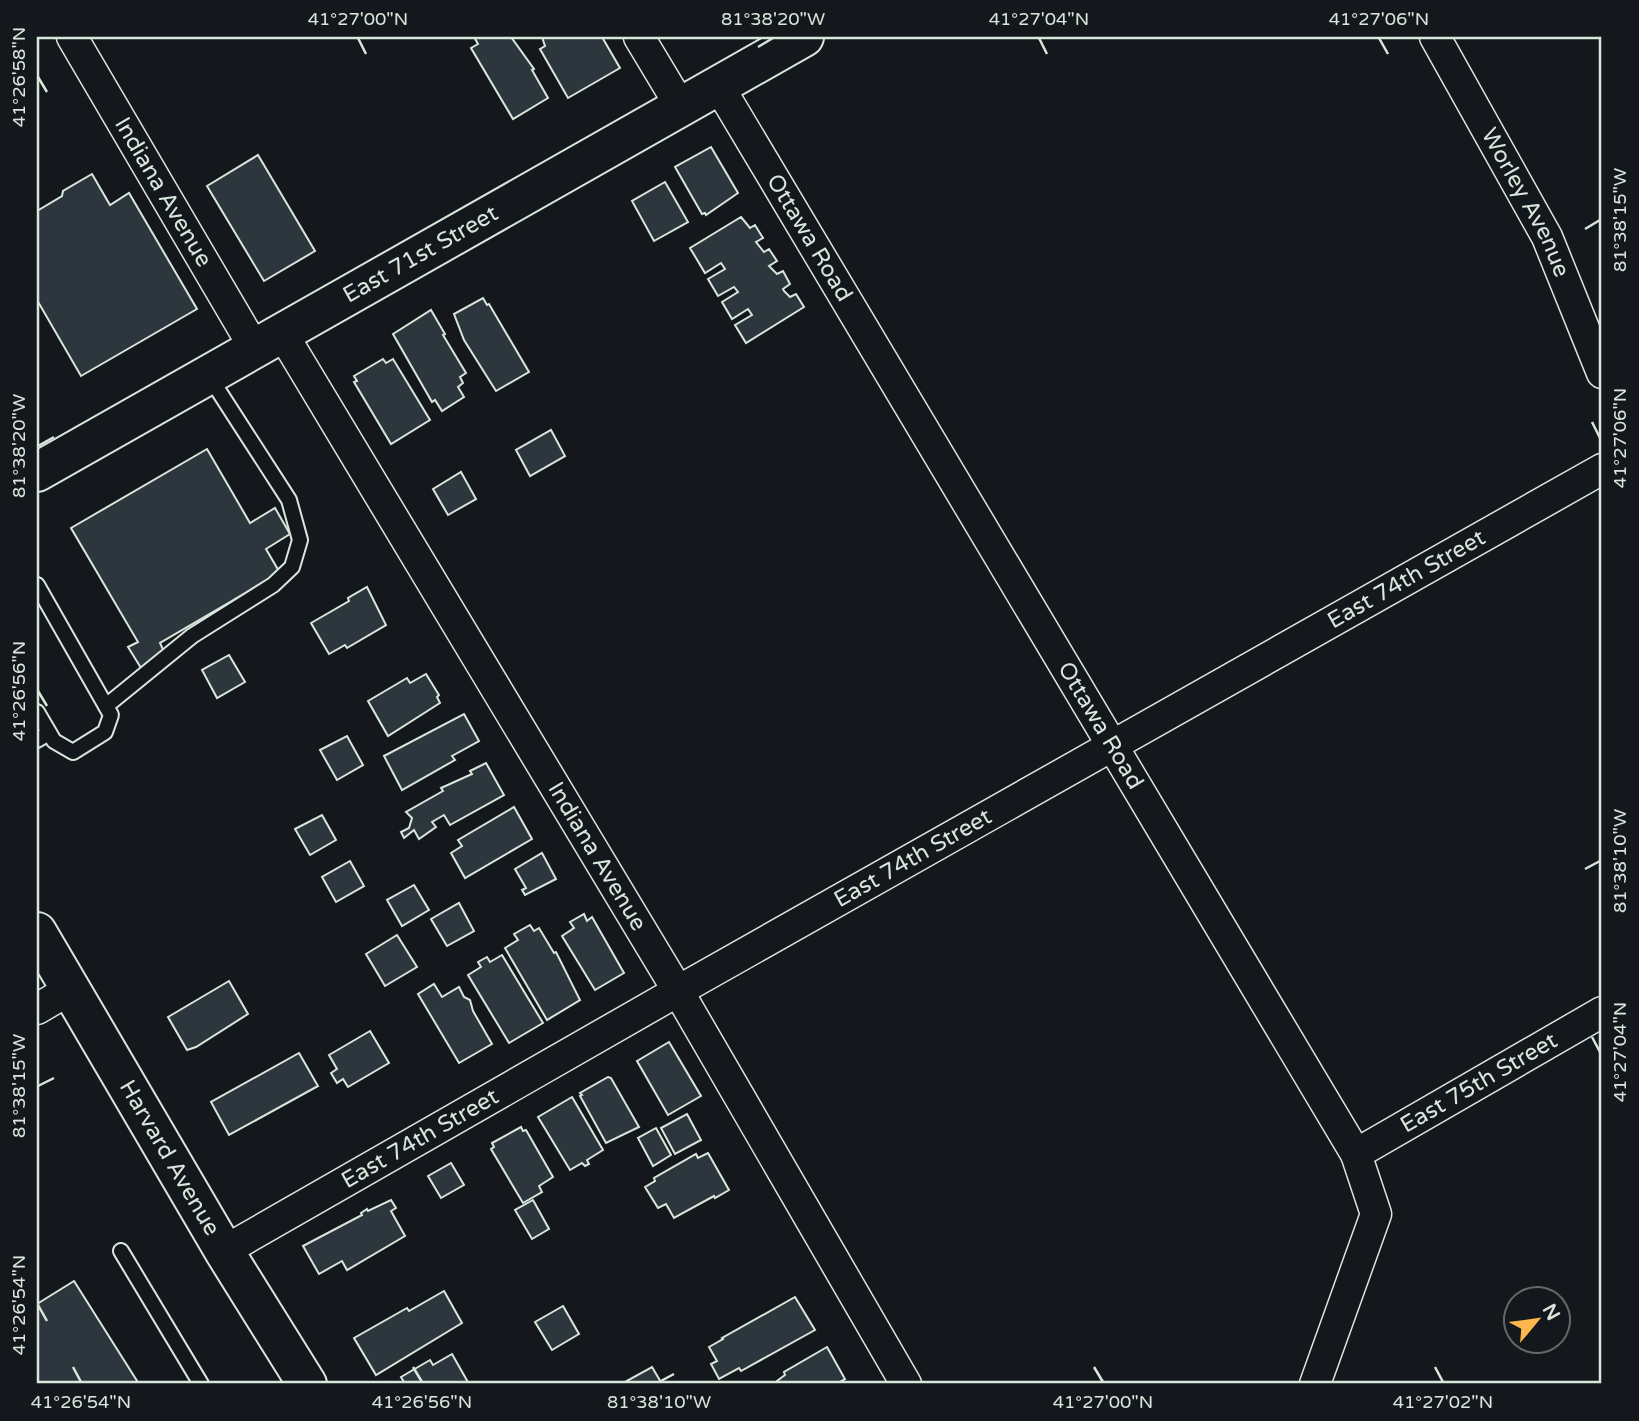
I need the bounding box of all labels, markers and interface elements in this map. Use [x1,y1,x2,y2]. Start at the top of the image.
text: 41°27'00"N [308,8,408,30]
text: 81°38'20"W [721,8,825,30]
text: 41°27'04"N [989,8,1089,30]
text: 41°27'06"N [1329,8,1429,30]
text: 41°26'58"N [8,27,30,127]
street label: Indiana Avenue [108,112,218,272]
street label: Worley Avenue [1475,123,1576,281]
text: 81°38'15"W [1609,168,1631,272]
street label: Ottawa Road [760,169,858,307]
street label: East 71st Street [338,199,503,309]
text: 41°27'06"N [1609,388,1631,488]
text: 81°38'20"W [8,394,30,498]
street label: East 74th Street [1323,524,1491,635]
text: 41°26'56"N [8,641,30,741]
street label: Ottawa Road [1051,657,1149,795]
street label: Indiana Avenue [542,777,653,936]
street label: East 74th Street [829,803,997,914]
text: 81°38'10"W [1609,809,1631,913]
text: 41°27'04"N [1609,1002,1631,1102]
street label: East 75th Street [1395,1027,1563,1139]
text: 81°38'15"W [8,1034,30,1138]
street label: Harvard Avenue [113,1075,226,1241]
street label: East 74th Street [336,1083,504,1195]
text: 41°26'54"N [8,1255,30,1355]
north arrow [1502,1284,1572,1354]
text: N [1538,1300,1564,1324]
text: 41°26'54"N [31,1391,131,1413]
text: 41°26'56"N [372,1391,472,1413]
text: 81°38'10"W [607,1391,711,1413]
text: 41°27'00"N [1053,1391,1153,1413]
text: 41°27'02"N [1393,1391,1493,1413]

